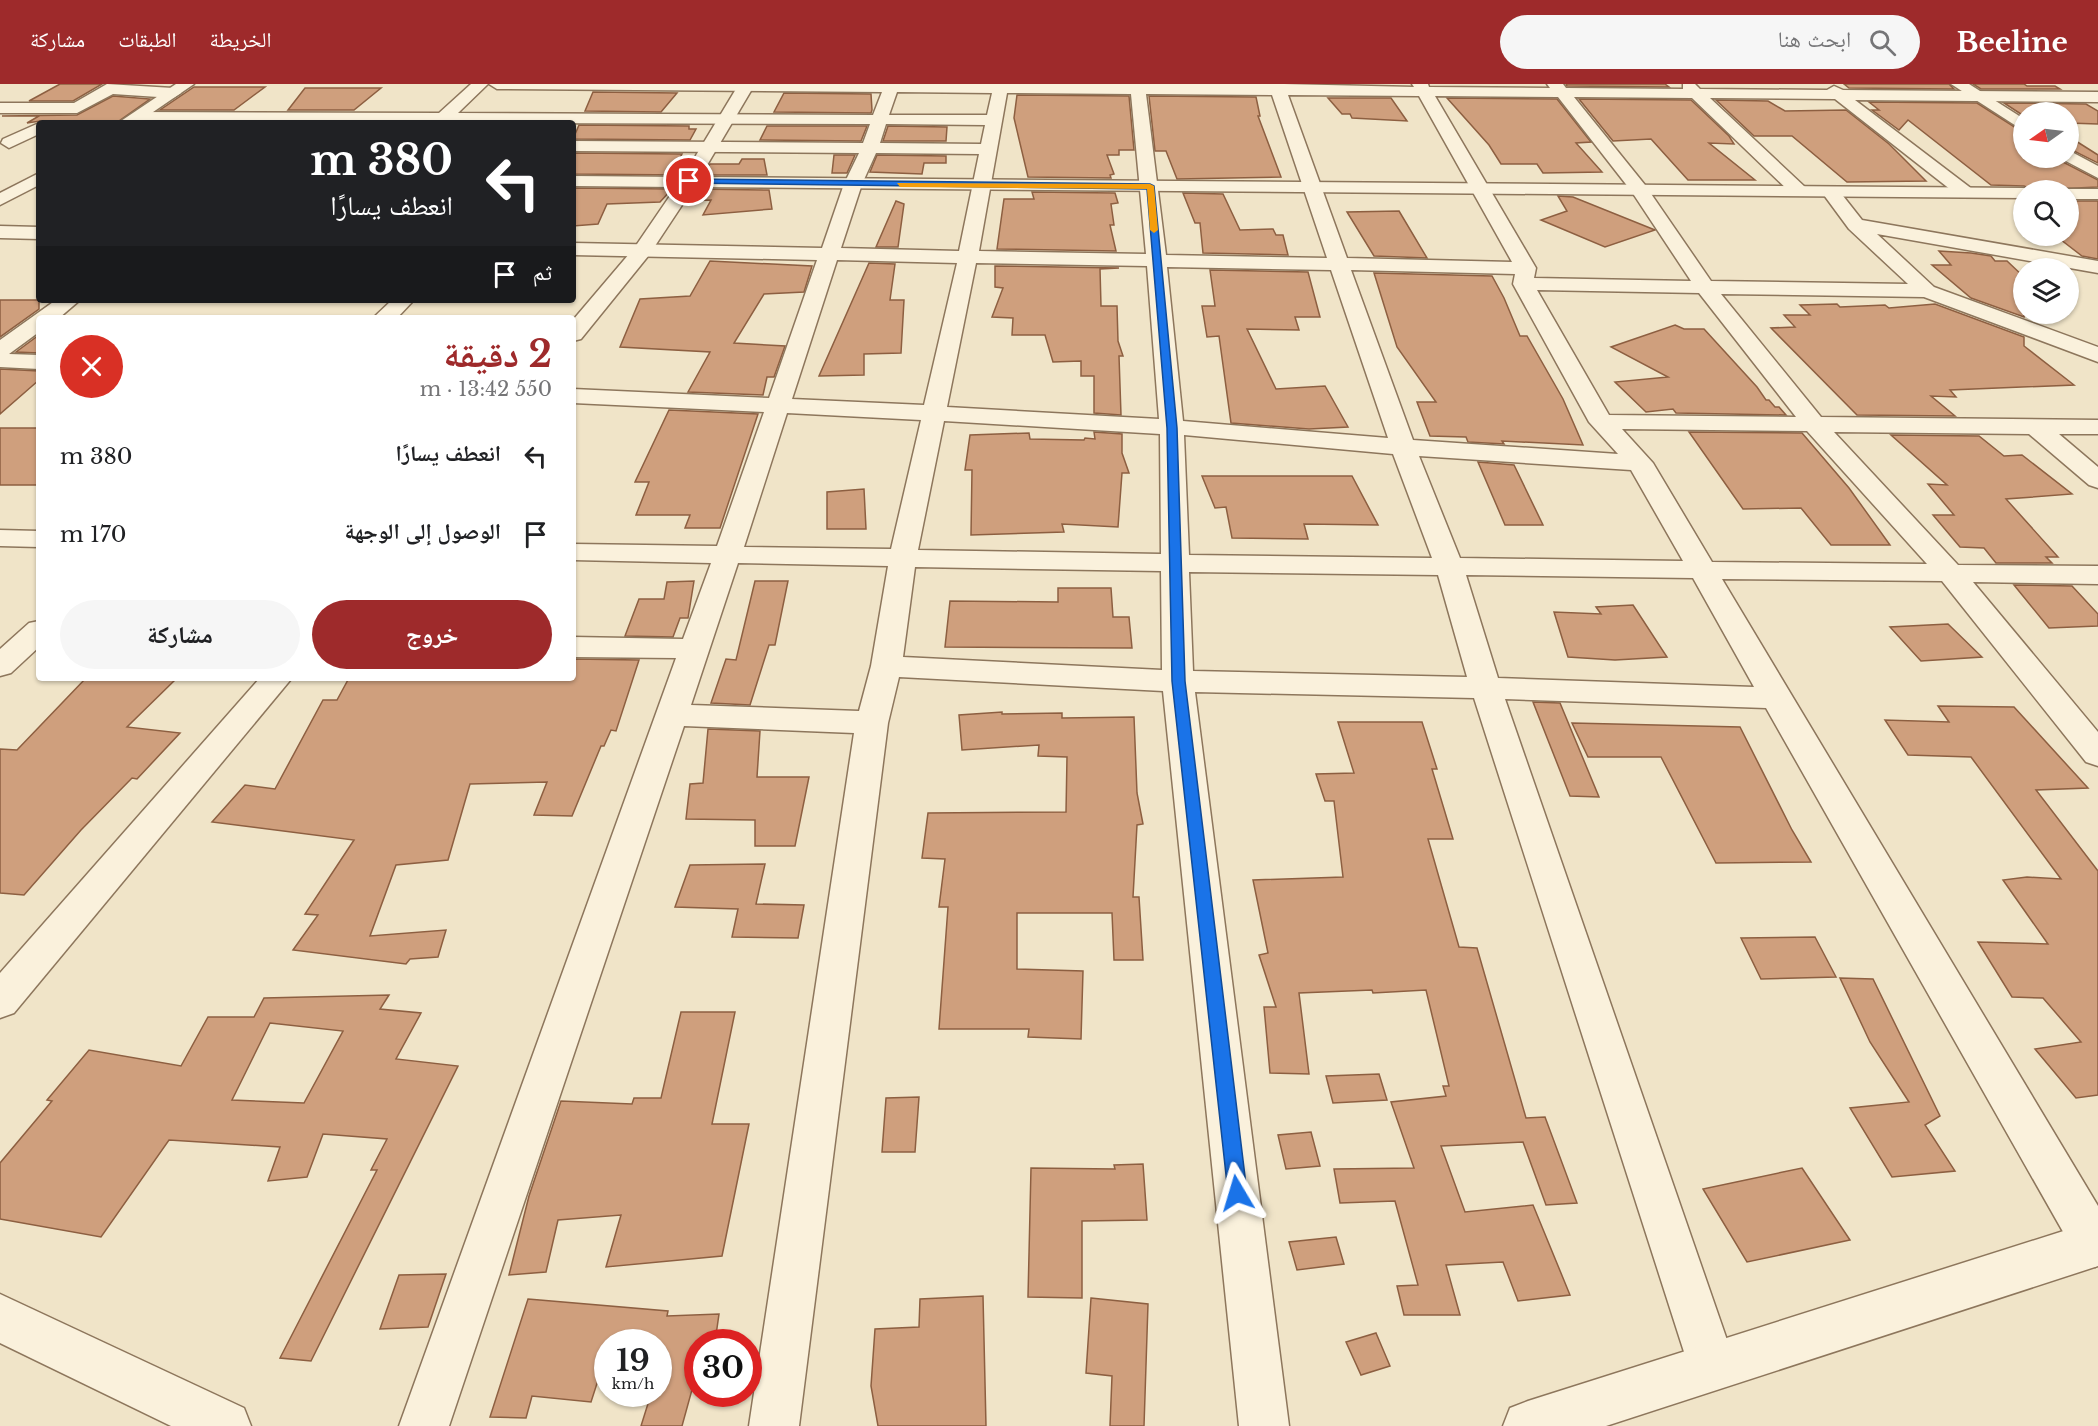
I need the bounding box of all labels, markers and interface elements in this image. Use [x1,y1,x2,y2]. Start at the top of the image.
search box [1500,15,1920,69]
text: Beeline [1956,25,2068,60]
text: ابحث هنا [1778,26,1851,53]
icon: search [1866,26,1899,59]
text: مشاركة [30,27,85,53]
text: الطبقات [118,27,177,53]
text: الخريطة [210,27,271,53]
north arrow [2013,102,2079,168]
map controls [2013,102,2079,324]
text: 380 m [310,134,453,186]
icon: left [474,144,552,222]
pin [663,155,714,206]
icon: arrive [672,164,705,197]
button: search [2013,180,2079,246]
text: انعطف يسارًا [330,189,453,222]
icon: arrive [488,258,521,291]
button: layers [2013,258,2079,324]
text: ثم [533,259,552,286]
text: 2 دقيقة [443,332,552,377]
button: close [60,335,123,398]
text: 550 m · 13:42 [420,377,552,401]
text: انعطف يسارًا [395,440,501,467]
icon: left [519,440,552,473]
text: 380 m [60,443,133,470]
text: الوصول إلى الوجهة [345,518,501,545]
icon: arrive [519,518,552,551]
text: 170 m [60,521,127,548]
button: مشاركة [60,600,300,669]
button: خروج [312,600,552,669]
position arrow [1205,1161,1269,1225]
speed limit sign: 30 [684,1329,762,1407]
text: 19 [616,1342,650,1379]
text: km/h [612,1374,654,1393]

